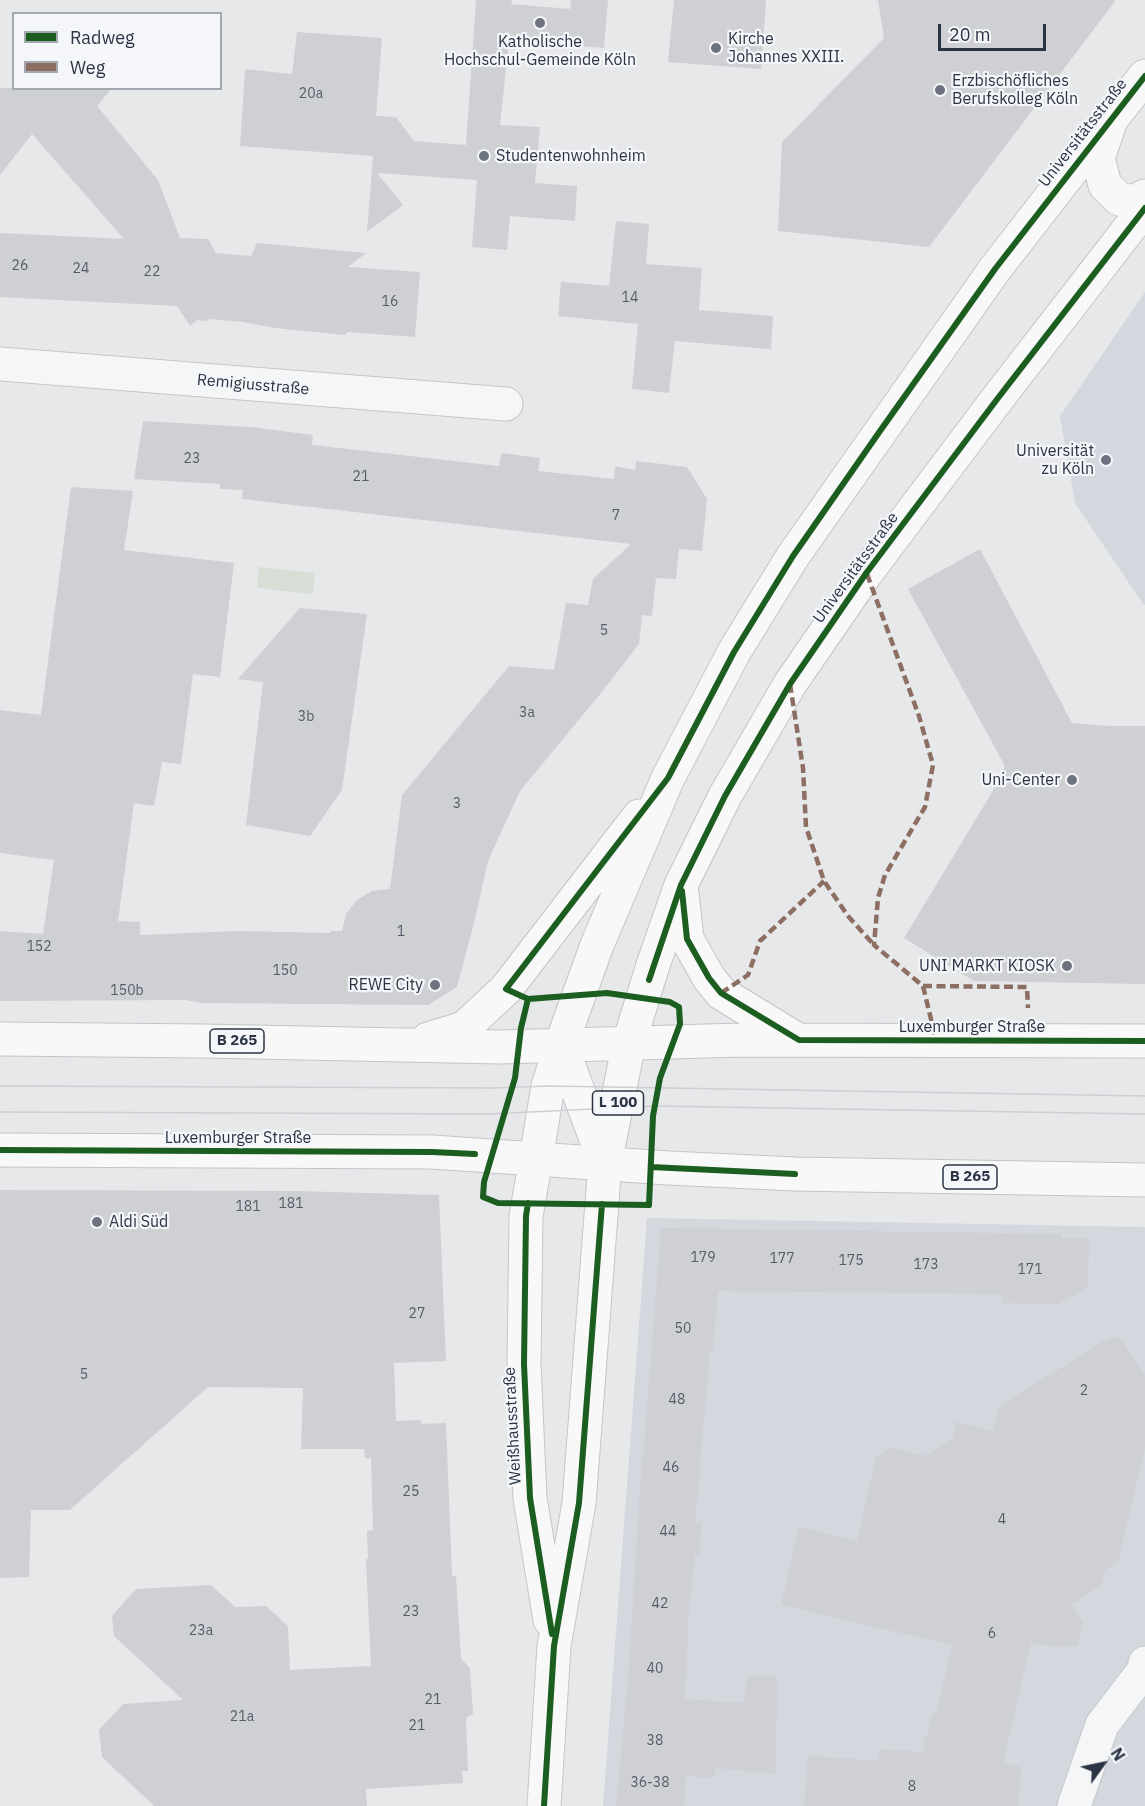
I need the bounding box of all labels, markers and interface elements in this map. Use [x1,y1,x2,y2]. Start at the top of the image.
legend [12,12,222,90]
scale bar [941,12,1049,50]
marker: Katholische Hochschul-Gemeinde Köln [533,16,547,30]
text: 20 m [949,23,991,46]
text: Radweg [70,26,135,49]
place label: Kirche Johannes XXIII. [728,29,844,67]
place label: Katholische Hochschul-Gemeinde Köln [444,32,636,70]
marker: Kirche Johannes XXIII. [709,41,723,55]
text: Weg [70,56,105,79]
place label: Erzbischöfliches Berufskolleg Köln [952,71,1078,109]
street label: Universitätsstraße [1035,75,1131,191]
marker: Erzbischöfliches Berufskolleg Köln [933,83,947,97]
house number: 20a [299,86,323,102]
place label: Studentenwohnheim [496,146,646,166]
marker: Studentenwohnheim [477,149,491,163]
house number: 26 [12,258,28,274]
house number: 24 [73,261,89,277]
house number: 22 [144,264,160,280]
house number: 14 [622,290,638,306]
house number: 16 [382,294,398,310]
street label: Remigiusstraße [196,371,310,399]
place label: Universität zu Köln [1016,441,1094,479]
house number: 23 [184,451,200,467]
marker: Universität zu Köln [1099,453,1113,467]
house number: 21 [353,469,369,485]
house number: 7 [612,508,620,524]
street label: Universitätsstraße [809,509,903,627]
house number: 5 [600,623,608,639]
house number: 3a [519,705,535,721]
house number: 3b [298,709,314,725]
place label: Uni-Center [981,770,1060,790]
marker: Uni-Center [1065,773,1079,787]
house number: 3 [453,796,461,812]
house number: 1 [397,924,405,940]
house number: 152 [26,939,52,955]
place label: UNI MARKT KIOSK [919,956,1055,976]
marker: UNI MARKT KIOSK [1060,959,1074,973]
house number: 150 [272,963,298,979]
place label: REWE City [349,975,423,995]
marker: REWE City [428,978,442,992]
house number: 150b [110,983,144,999]
street label: Luxemburger Straße [899,1017,1045,1037]
road number: B 265 [210,1029,264,1053]
road number: L 100 [592,1091,644,1115]
street label: Luxemburger Straße [165,1128,311,1148]
road number: B 265 [943,1165,997,1189]
house number: 181 [278,1196,304,1212]
house number: 181 [235,1199,261,1215]
place label: Aldi Süd [109,1212,168,1232]
marker: Aldi Süd [90,1215,104,1229]
house number: 179 [690,1250,716,1266]
house number: 177 [769,1251,795,1267]
house number: 175 [838,1253,864,1269]
house number: 173 [913,1257,939,1273]
house number: 171 [1017,1262,1043,1278]
house number: 27 [409,1306,425,1322]
house number: 50 [675,1321,691,1337]
house number: 5 [80,1367,88,1383]
street label: Weißhausstraße [500,1367,526,1485]
house number: 2 [1080,1383,1088,1399]
house number: 48 [669,1392,685,1408]
house number: 46 [663,1460,679,1476]
house number: 25 [403,1484,419,1500]
house number: 4 [998,1512,1006,1528]
house number: 44 [660,1524,676,1540]
house number: 42 [652,1596,668,1612]
house number: 23 [403,1604,419,1620]
house number: 23a [189,1623,213,1639]
house number: 6 [988,1626,996,1642]
house number: 40 [647,1661,663,1677]
house number: 21 [425,1692,441,1708]
house number: 21a [230,1709,254,1725]
house number: 21 [409,1718,425,1734]
house number: 38 [647,1733,663,1749]
north arrow [1073,1734,1133,1794]
text: N [1107,1744,1130,1765]
house number: 36-38 [630,1775,670,1791]
house number: 8 [908,1779,916,1795]

